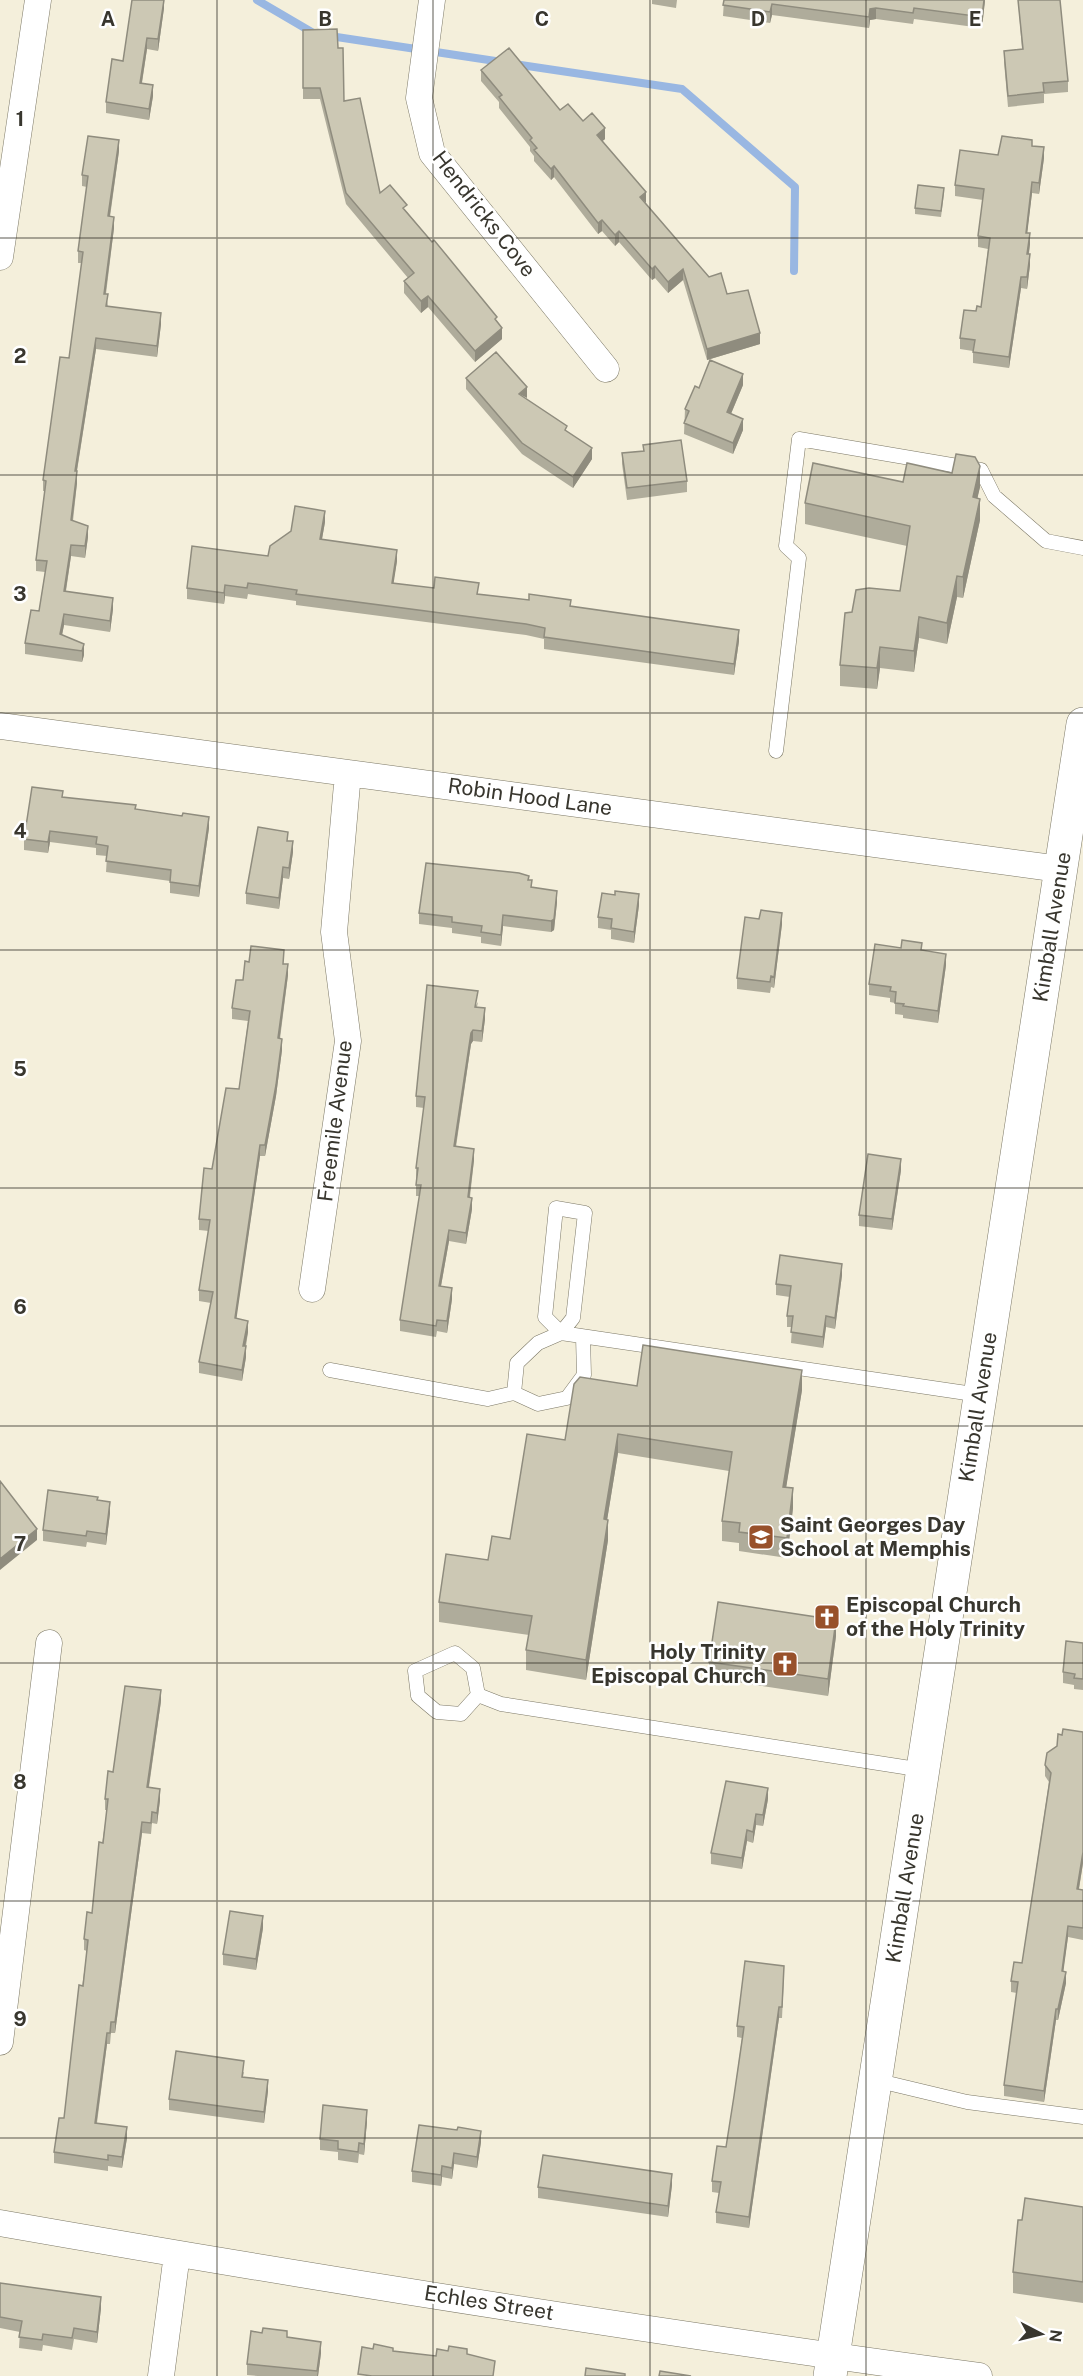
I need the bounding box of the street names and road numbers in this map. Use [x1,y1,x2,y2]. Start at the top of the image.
street label: Hendricks Cove [427,146,541,282]
street label: Robin Hood Lane [446,773,614,820]
street label: Kimball Avenue [1027,850,1076,1004]
street label: Freemile Avenue [312,1039,357,1203]
street label: Kimball Avenue [953,1330,1002,1484]
street label: Kimball Avenue [880,1811,929,1965]
street label: Echles Street [422,2280,556,2325]

